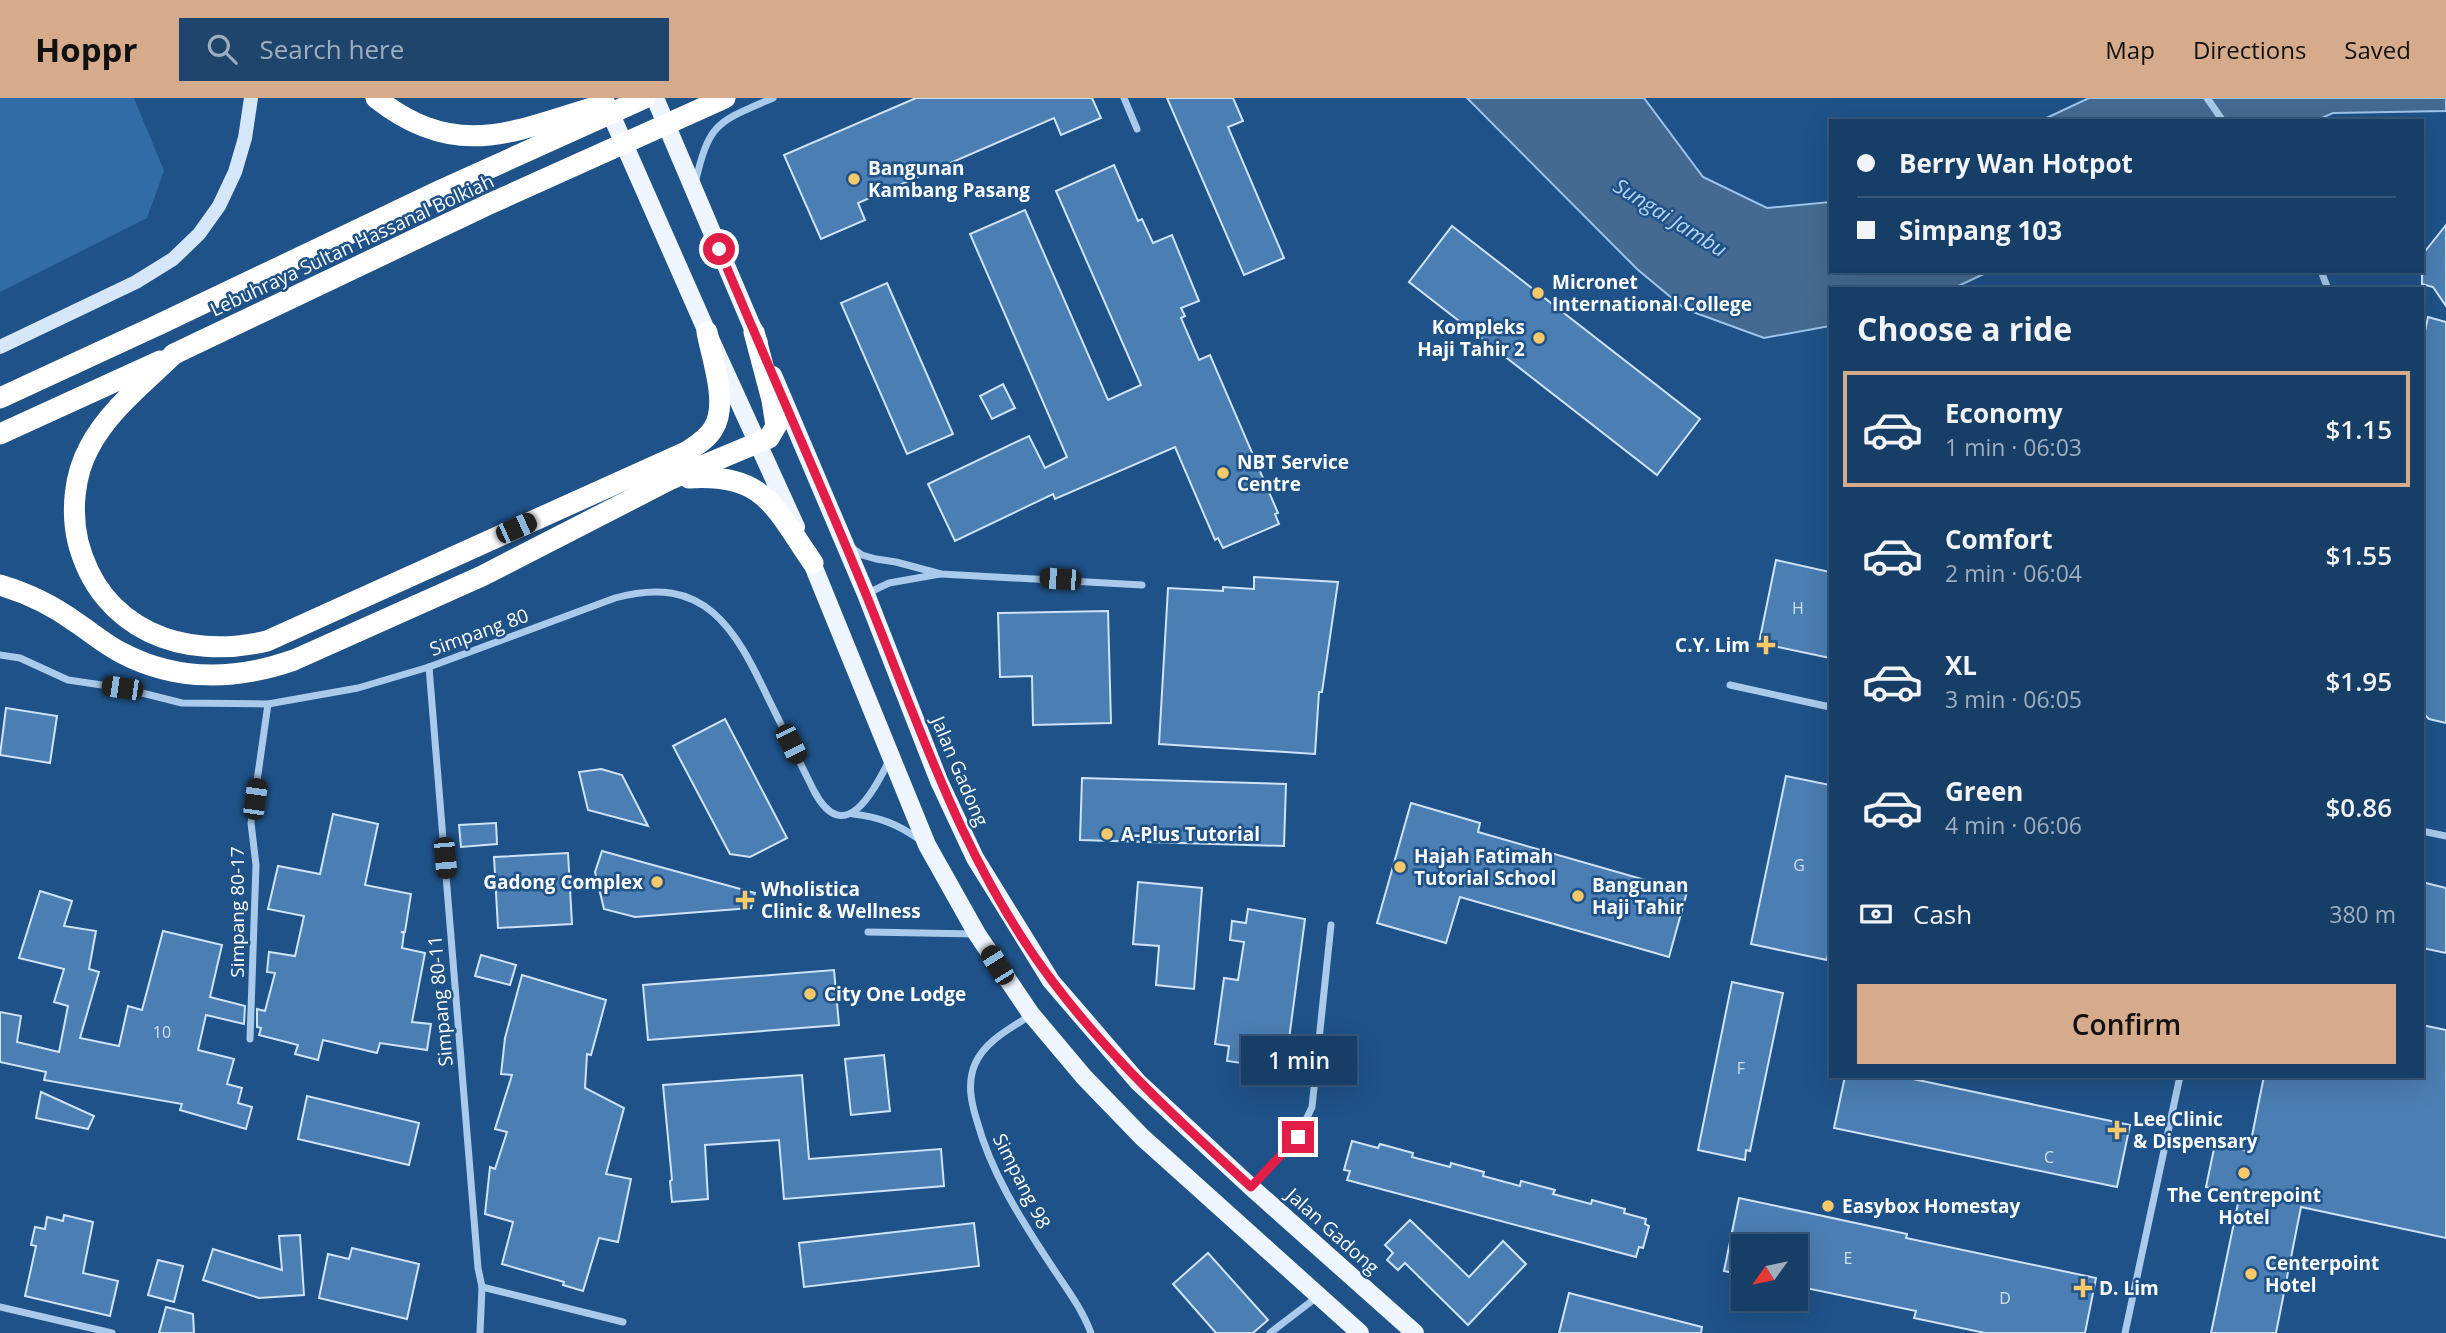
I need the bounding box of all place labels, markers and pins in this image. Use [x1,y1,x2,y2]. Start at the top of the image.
place label: Bangunan Kambang Pasang [868,155,1030,203]
marker: Bangunan Kambang Pasang [846,171,862,187]
place label: Micronet International College [1552,269,1752,317]
marker: Micronet International College [1530,285,1546,301]
place label: Kompleks Haji Tahir 2 [1417,314,1525,362]
marker: Kompleks Haji Tahir 2 [1531,330,1547,346]
place label: NBT Service Centre [1237,449,1349,497]
marker: NBT Service Centre [1215,465,1231,481]
place label: C.Y. Lim [1675,632,1750,658]
marker: C.Y. Lim [1756,635,1776,655]
place label: A-Plus Tutorial [1121,821,1260,847]
marker: A-Plus Tutorial [1099,826,1115,842]
place label: Hajah Fatimah Tutorial School [1414,843,1556,891]
marker: Hajah Fatimah Tutorial School [1392,859,1408,875]
place label: Gadong Complex [483,869,643,895]
place label: Bangunan Haji Tahir [1592,872,1688,920]
marker: Gadong Complex [649,874,665,890]
place label: Wholistica Clinic & Wellness [761,876,921,924]
marker: Bangunan Haji Tahir [1570,888,1586,904]
marker: Wholistica Clinic & Wellness [735,890,755,910]
place label: City One Lodge [824,981,966,1007]
marker: City One Lodge [802,986,818,1002]
place label: Lee Clinic & Dispensary [2133,1106,2258,1154]
marker: Lee Clinic & Dispensary [2107,1120,2127,1140]
marker: The Centrepoint Hotel [2236,1165,2252,1181]
place label: The Centrepoint Hotel [2167,1182,2321,1230]
place label: Easybox Homestay [1842,1193,2020,1219]
marker: Easybox Homestay [1820,1198,1836,1214]
place label: Centerpoint Hotel [2265,1250,2379,1298]
marker: Centerpoint Hotel [2243,1266,2259,1282]
place label: D. Lim [2099,1275,2159,1301]
marker: D. Lim [2073,1278,2093,1298]

